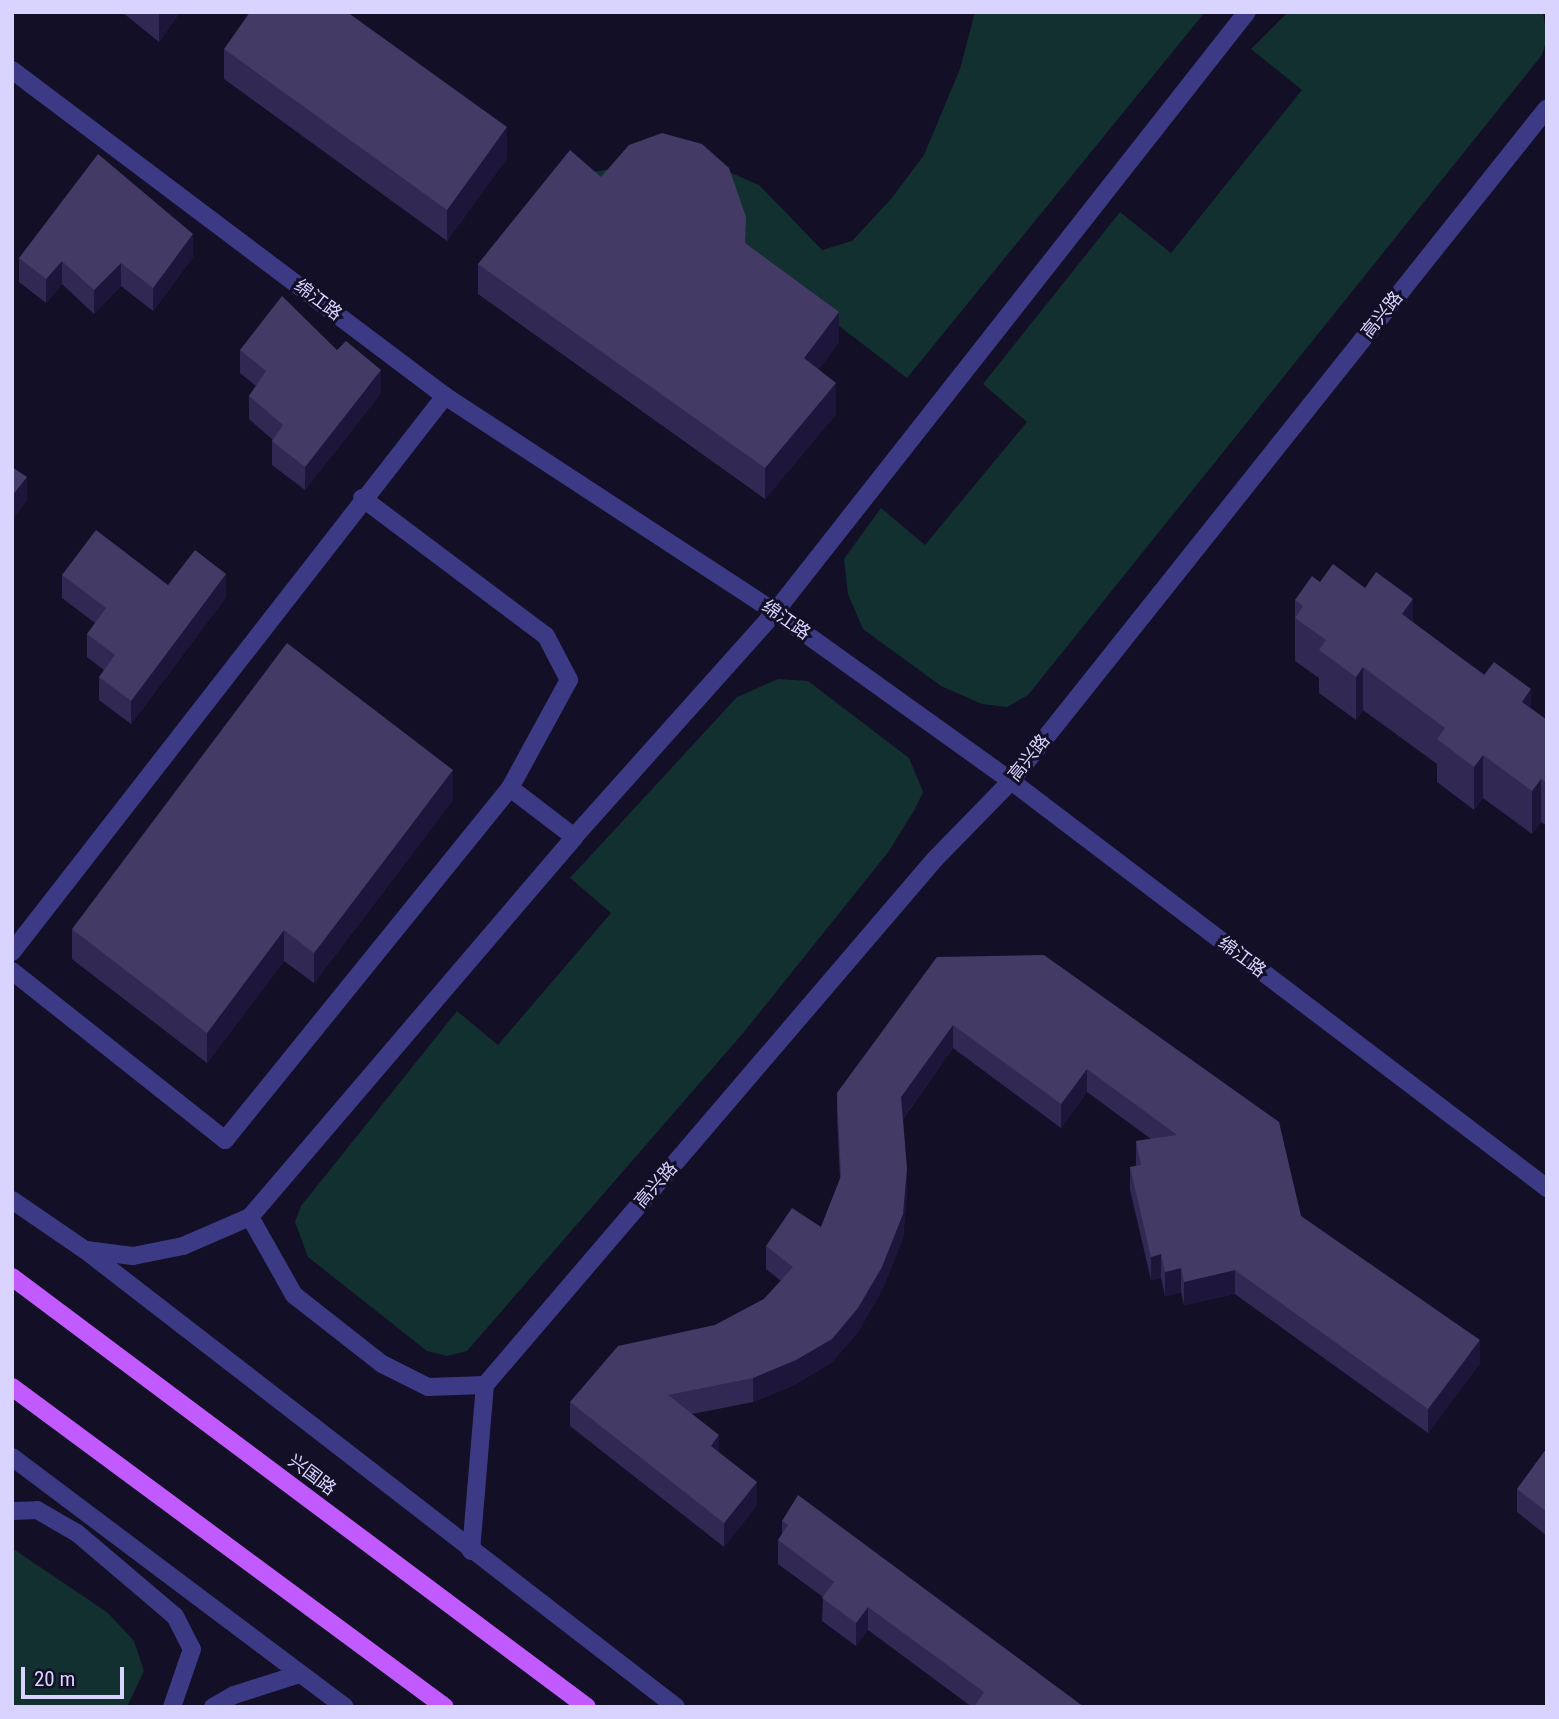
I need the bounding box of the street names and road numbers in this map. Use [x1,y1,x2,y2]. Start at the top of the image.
street label: 绵江路 [290,275,346,325]
street label: 高兴路 [1357,287,1407,343]
street label: 绵江路 [758,596,814,644]
street label: 高兴路 [1004,730,1054,786]
street label: 绵江路 [1214,932,1270,982]
street label: 高兴路 [630,1158,682,1212]
street label: 兴国路 [284,1450,340,1500]

